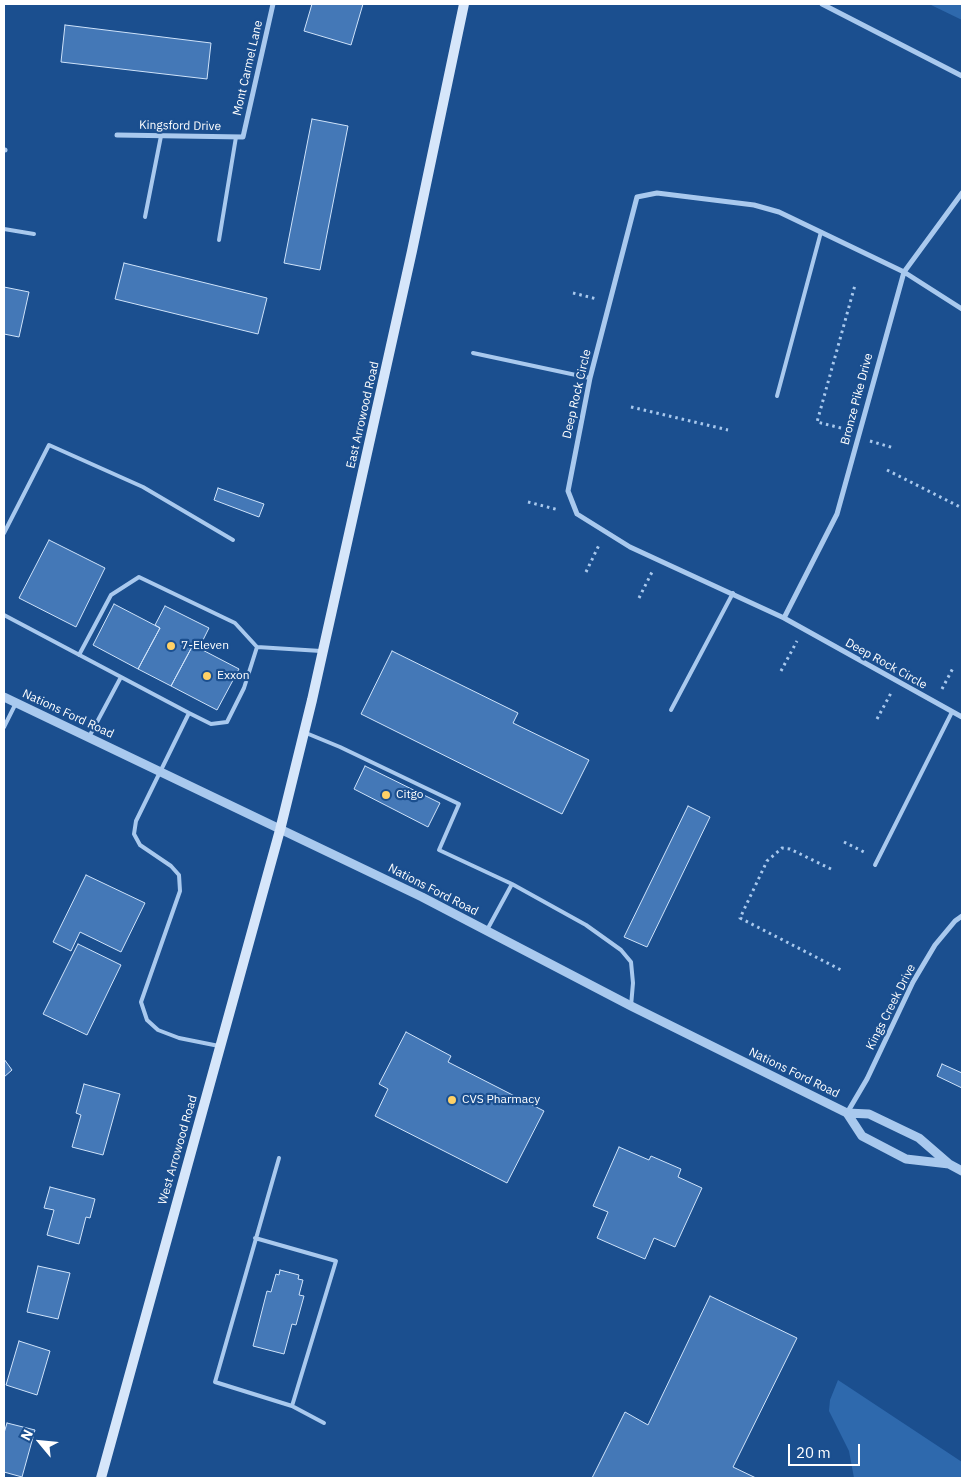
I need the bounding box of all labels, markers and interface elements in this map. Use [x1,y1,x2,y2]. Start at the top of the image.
street label: Mont Carmel Lane [230,19,266,117]
street label: Kingsford Drive [139,118,221,134]
street label: Deep Rock Circle [560,348,594,440]
street label: Bronze Pike Drive [838,352,876,446]
street label: East Arrowood Road [344,360,382,470]
street label: Deep Rock Circle [843,636,929,692]
place label: 7-Eleven [181,639,229,653]
marker: 7-Eleven [165,640,177,652]
place label: Exxon [217,669,250,683]
marker: Exxon [201,670,213,682]
street label: Nations Ford Road [20,687,116,741]
place label: Citgo [396,788,424,802]
marker: Citgo [380,789,392,801]
street label: Nations Ford Road [386,861,480,919]
street label: Kings Creek Drive [863,962,919,1052]
street label: Nations Ford Road [746,1045,842,1101]
place label: CVS Pharmacy [462,1093,540,1107]
street label: West Arrowood Road [156,1094,200,1206]
marker: CVS Pharmacy [446,1094,458,1106]
north arrow [15,1417,65,1467]
text: N [16,1426,37,1444]
scale bar [791,1434,864,1466]
text: 20 m [796,1443,831,1462]

